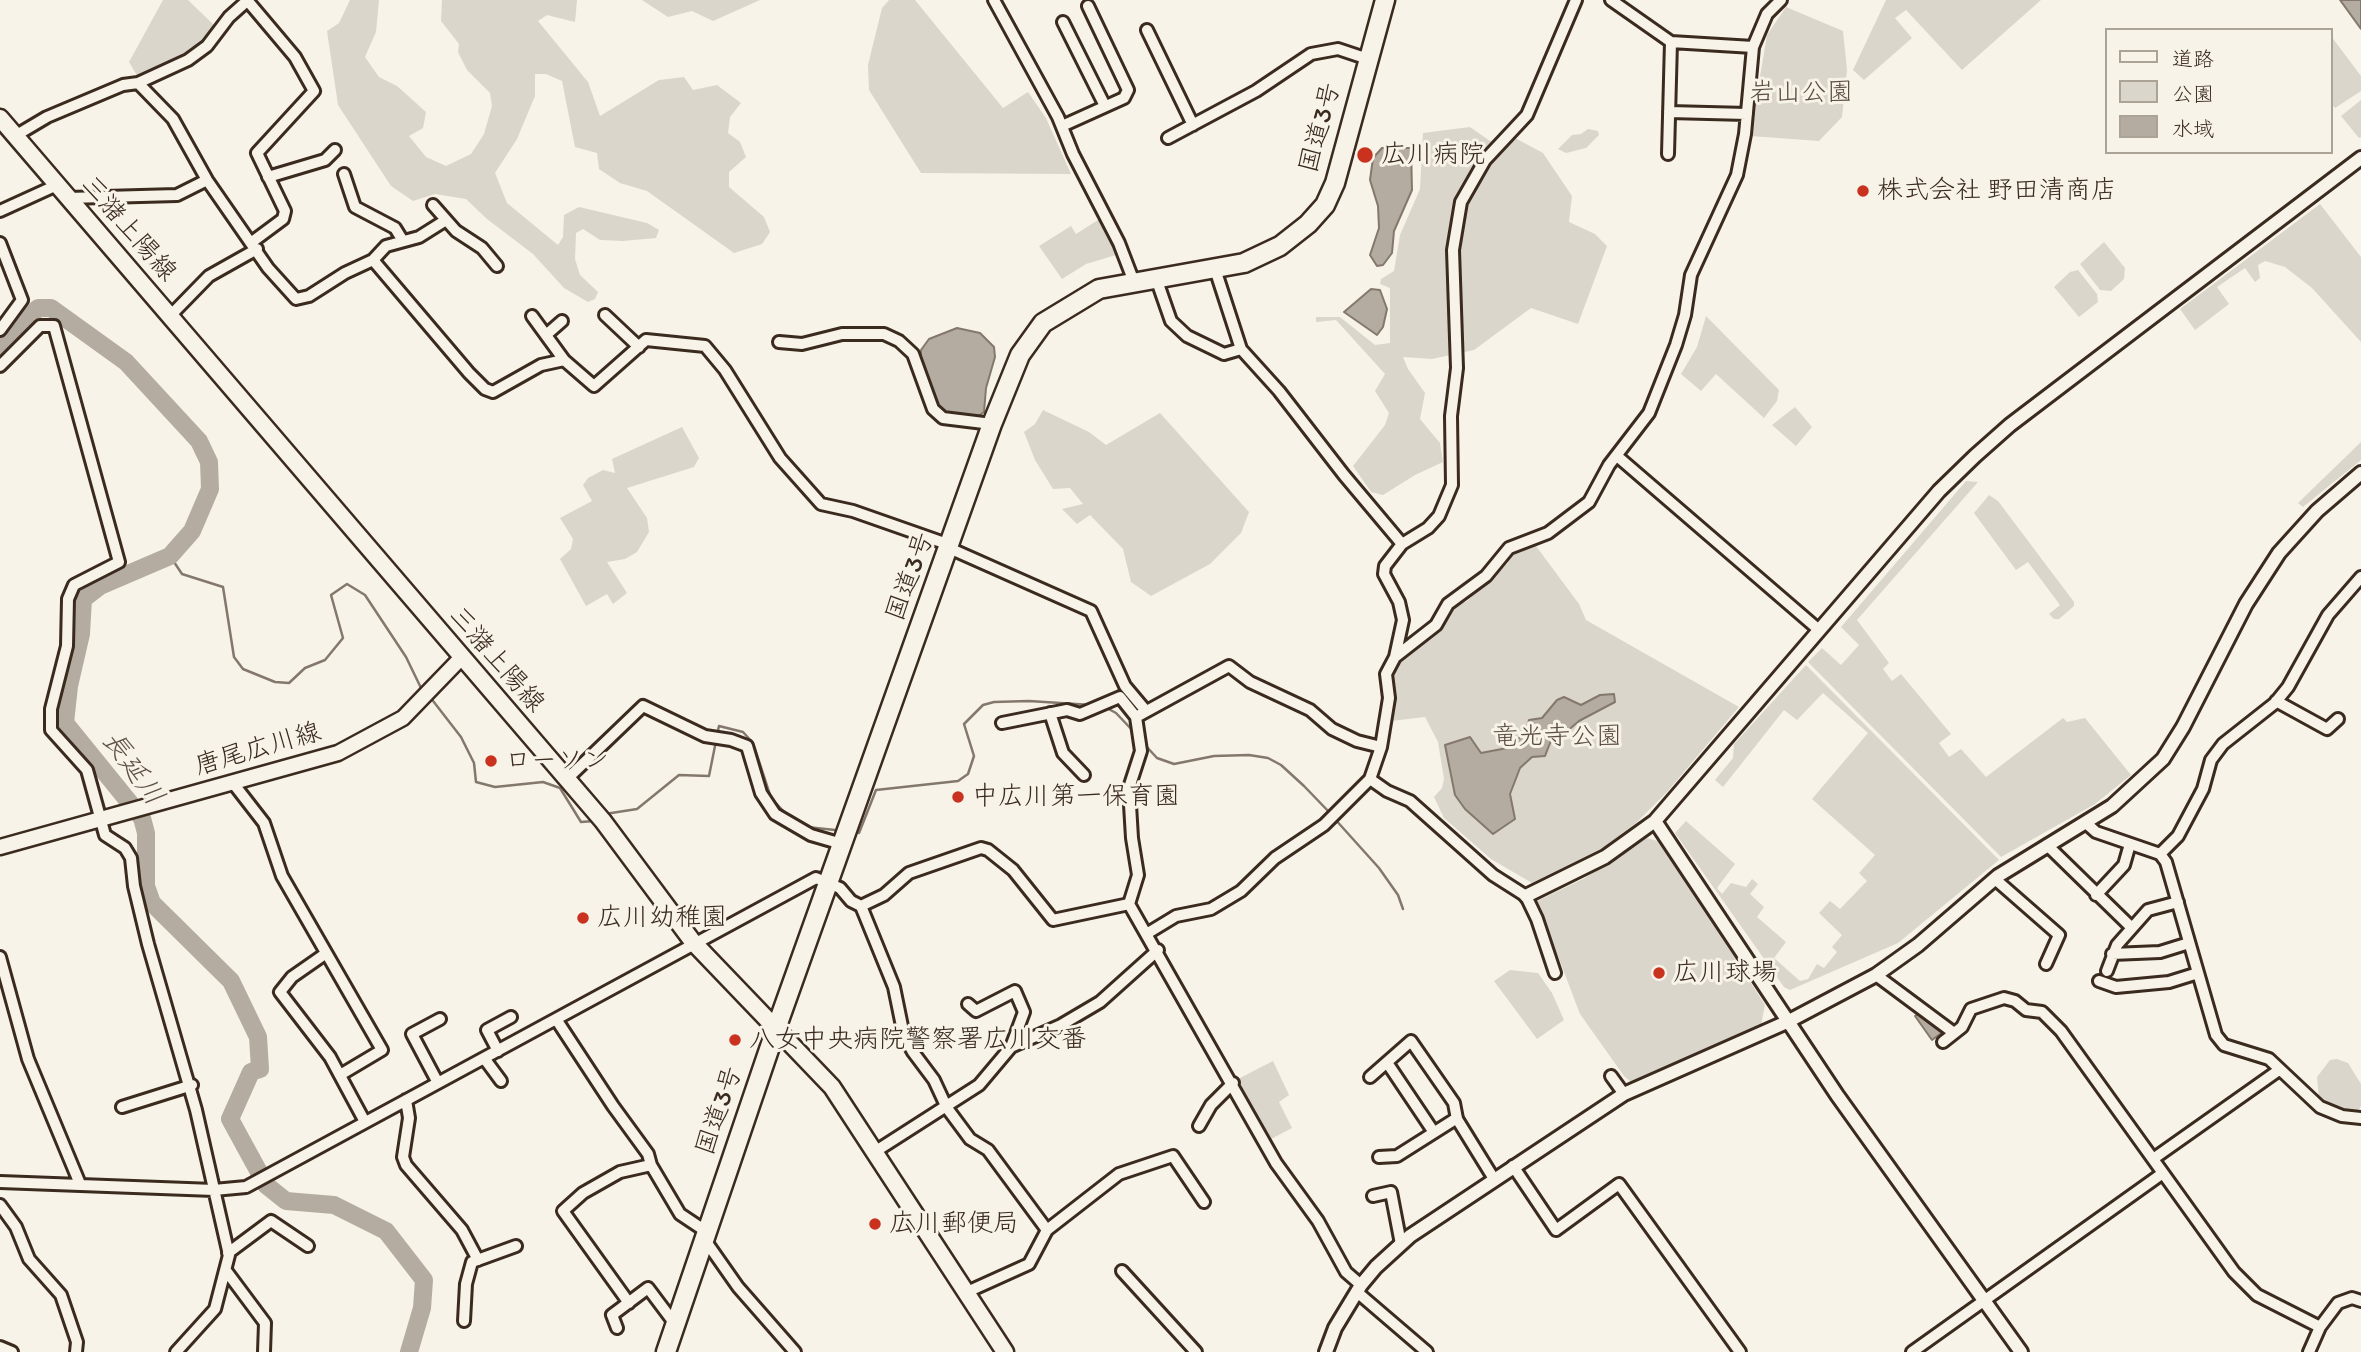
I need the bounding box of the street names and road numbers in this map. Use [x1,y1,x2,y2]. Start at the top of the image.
street label: 国道3号 [1294,79,1348,177]
street label: 三潴上陽線 [74,170,182,288]
street label: 国道3号 [881,528,941,626]
street label: 三潴上陽線 [442,601,550,719]
street label: 唐尾広川線 [191,717,325,783]
street label: 国道3号 [690,1062,750,1160]

